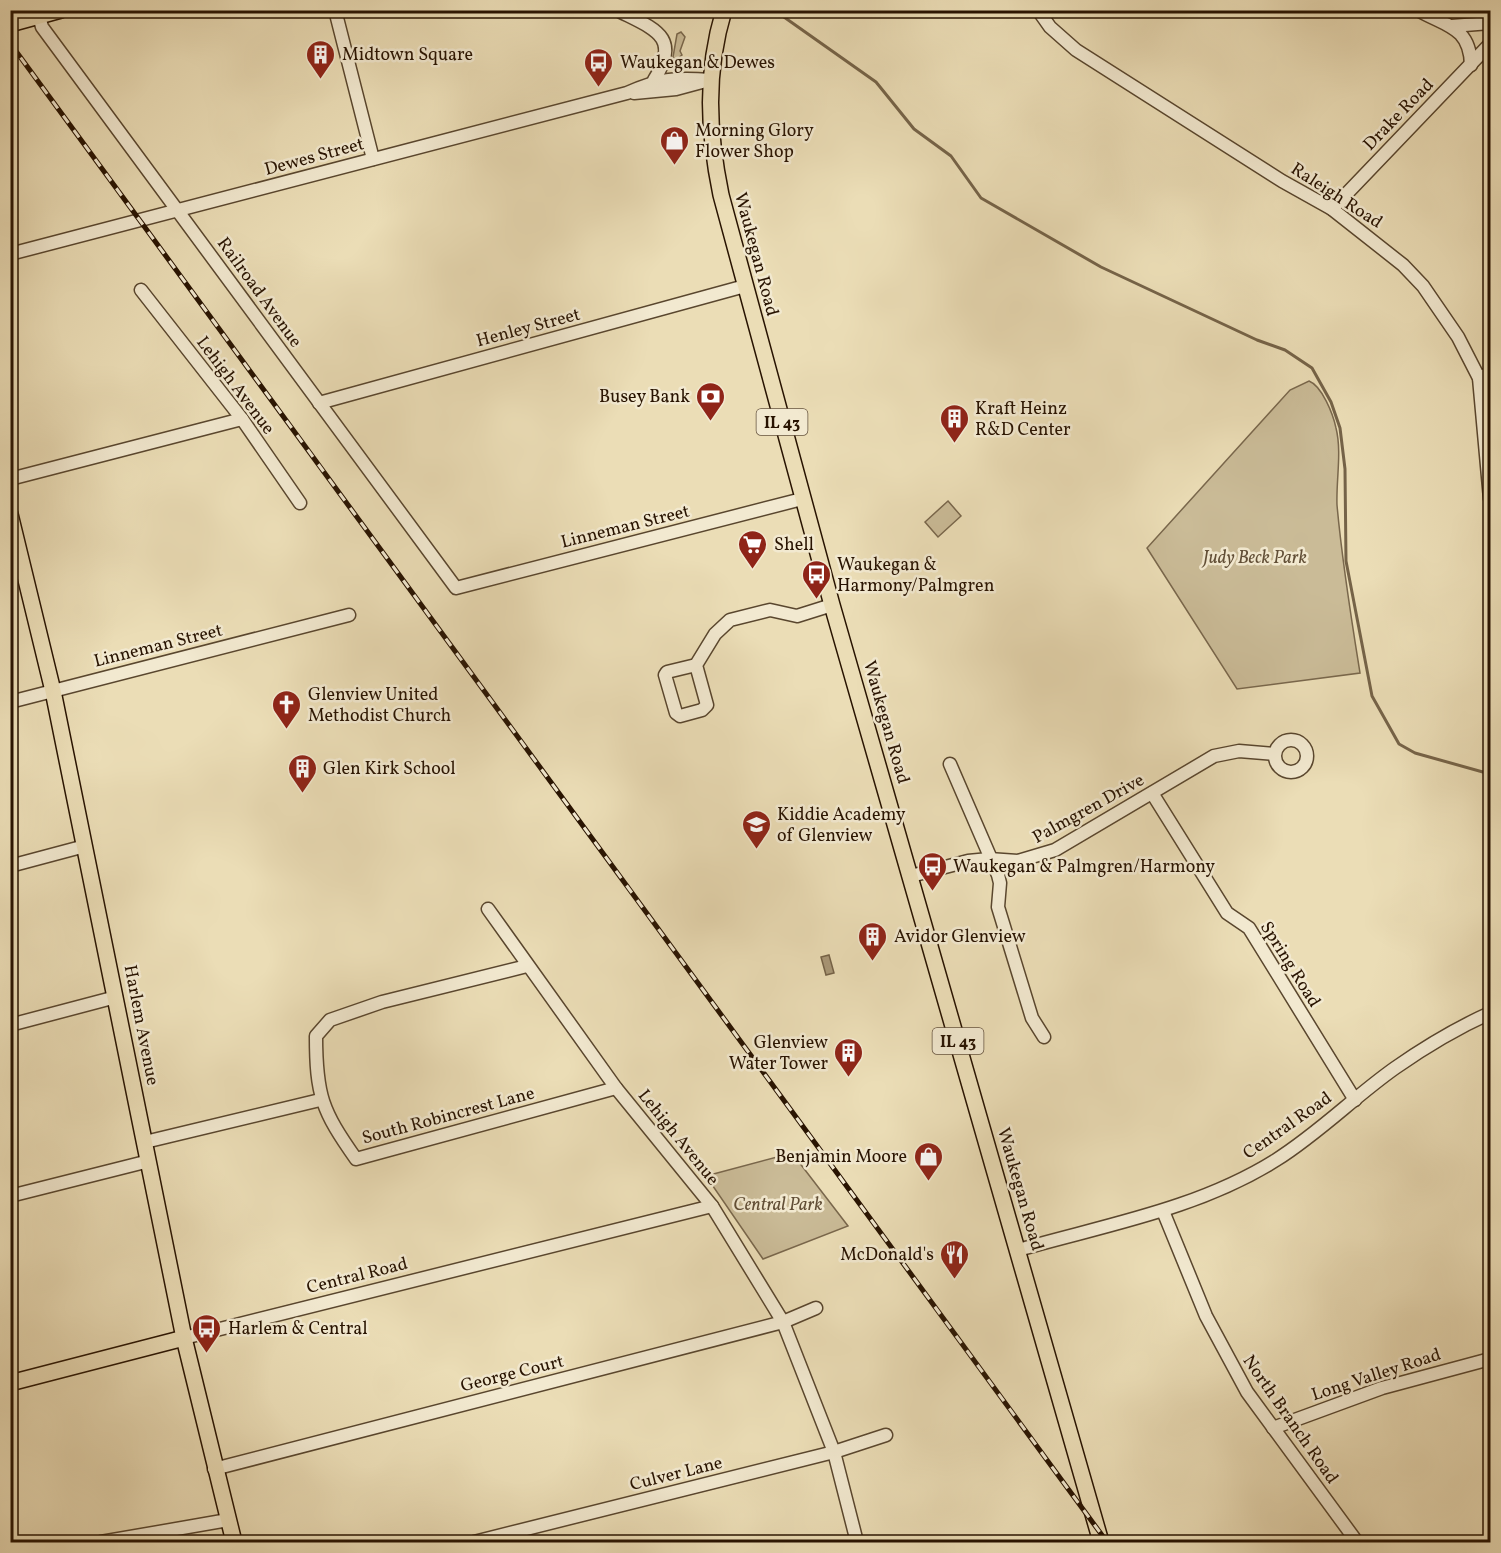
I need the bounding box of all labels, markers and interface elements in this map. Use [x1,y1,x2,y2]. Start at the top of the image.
building icon: Midtown Square [305,38,337,80]
place label: Midtown Square [342,43,473,68]
bus stop icon: Waukegan & Dewes [583,46,615,88]
place label: Waukegan & Dewes [620,51,775,76]
street label: Drake Road [1358,73,1440,157]
place label: Morning Glory Flower Shop [695,119,814,165]
shop icon: Morning Glory Flower Shop [658,124,690,166]
street label: Dewes Street [262,132,367,183]
street label: Raleigh Road [1285,157,1387,235]
street label: Waukegan Road [727,190,784,319]
street label: Railroad Avenue [210,233,307,353]
street label: Henley Street [474,303,583,354]
street label: Lehigh Avenue [190,332,280,440]
bank icon: Busey Bank [695,380,727,422]
place label: Busey Bank [599,385,690,410]
place label: Kraft Heinz R&D Center [975,397,1071,443]
building icon: Kraft Heinz R&D Center [938,402,970,444]
road number: IL 43 [756,409,808,435]
street label: Linneman Street [558,499,692,556]
supermarket icon: Shell [737,528,769,570]
place label: Shell [774,533,814,558]
park label: Judy Beck Park [1201,546,1307,571]
place label: Waukegan & Harmony/Palmgren [837,553,995,599]
bus stop icon: Waukegan & Harmony/Palmgren [800,558,832,600]
street label: Linneman Street [91,618,225,675]
street label: Waukegan Road [856,658,915,787]
place label: Glenview United Methodist Church [308,683,452,729]
church icon: Glenview United Methodist Church [271,688,303,730]
building icon: Glen Kirk School [286,752,318,794]
place label: Glen Kirk School [323,757,456,782]
street label: Palmgren Drive [1028,768,1149,850]
place label: Kiddie Academy of Glenview [777,803,906,849]
school or university icon: Kiddie Academy of Glenview [740,808,772,850]
bus stop icon: Waukegan & Palmgren/Harmony [916,850,948,892]
place label: Waukegan & Palmgren/Harmony [953,855,1215,880]
street label: Spring Road [1253,917,1326,1013]
building icon: Avidor Glenview [857,920,889,962]
place label: Avidor Glenview [894,925,1026,950]
street label: Harlem Avenue [117,963,164,1088]
road number: IL 43 [932,1028,984,1054]
place label: Glenview Water Tower [729,1031,828,1077]
building icon: Glenview Water Tower [833,1036,865,1078]
street label: South Robincrest Lane [359,1081,537,1152]
street label: Lehigh Avenue [631,1085,724,1191]
street label: Central Road [1238,1086,1337,1166]
street label: Waukegan Road [990,1125,1049,1254]
shop icon: Benjamin Moore [912,1140,944,1182]
place label: Benjamin Moore [775,1145,907,1170]
park label: Central Park [733,1193,823,1218]
restaurant icon: McDonald's [939,1238,971,1280]
place label: McDonald's [840,1243,934,1268]
street label: Central Road [304,1252,411,1301]
bus stop icon: Harlem & Central [191,1312,223,1354]
place label: Harlem & Central [228,1317,368,1342]
street label: Long Valley Road [1308,1343,1444,1408]
street label: George Court [458,1350,567,1399]
street label: North Branch Road [1236,1350,1344,1489]
street label: Culver Lane [627,1451,725,1498]

